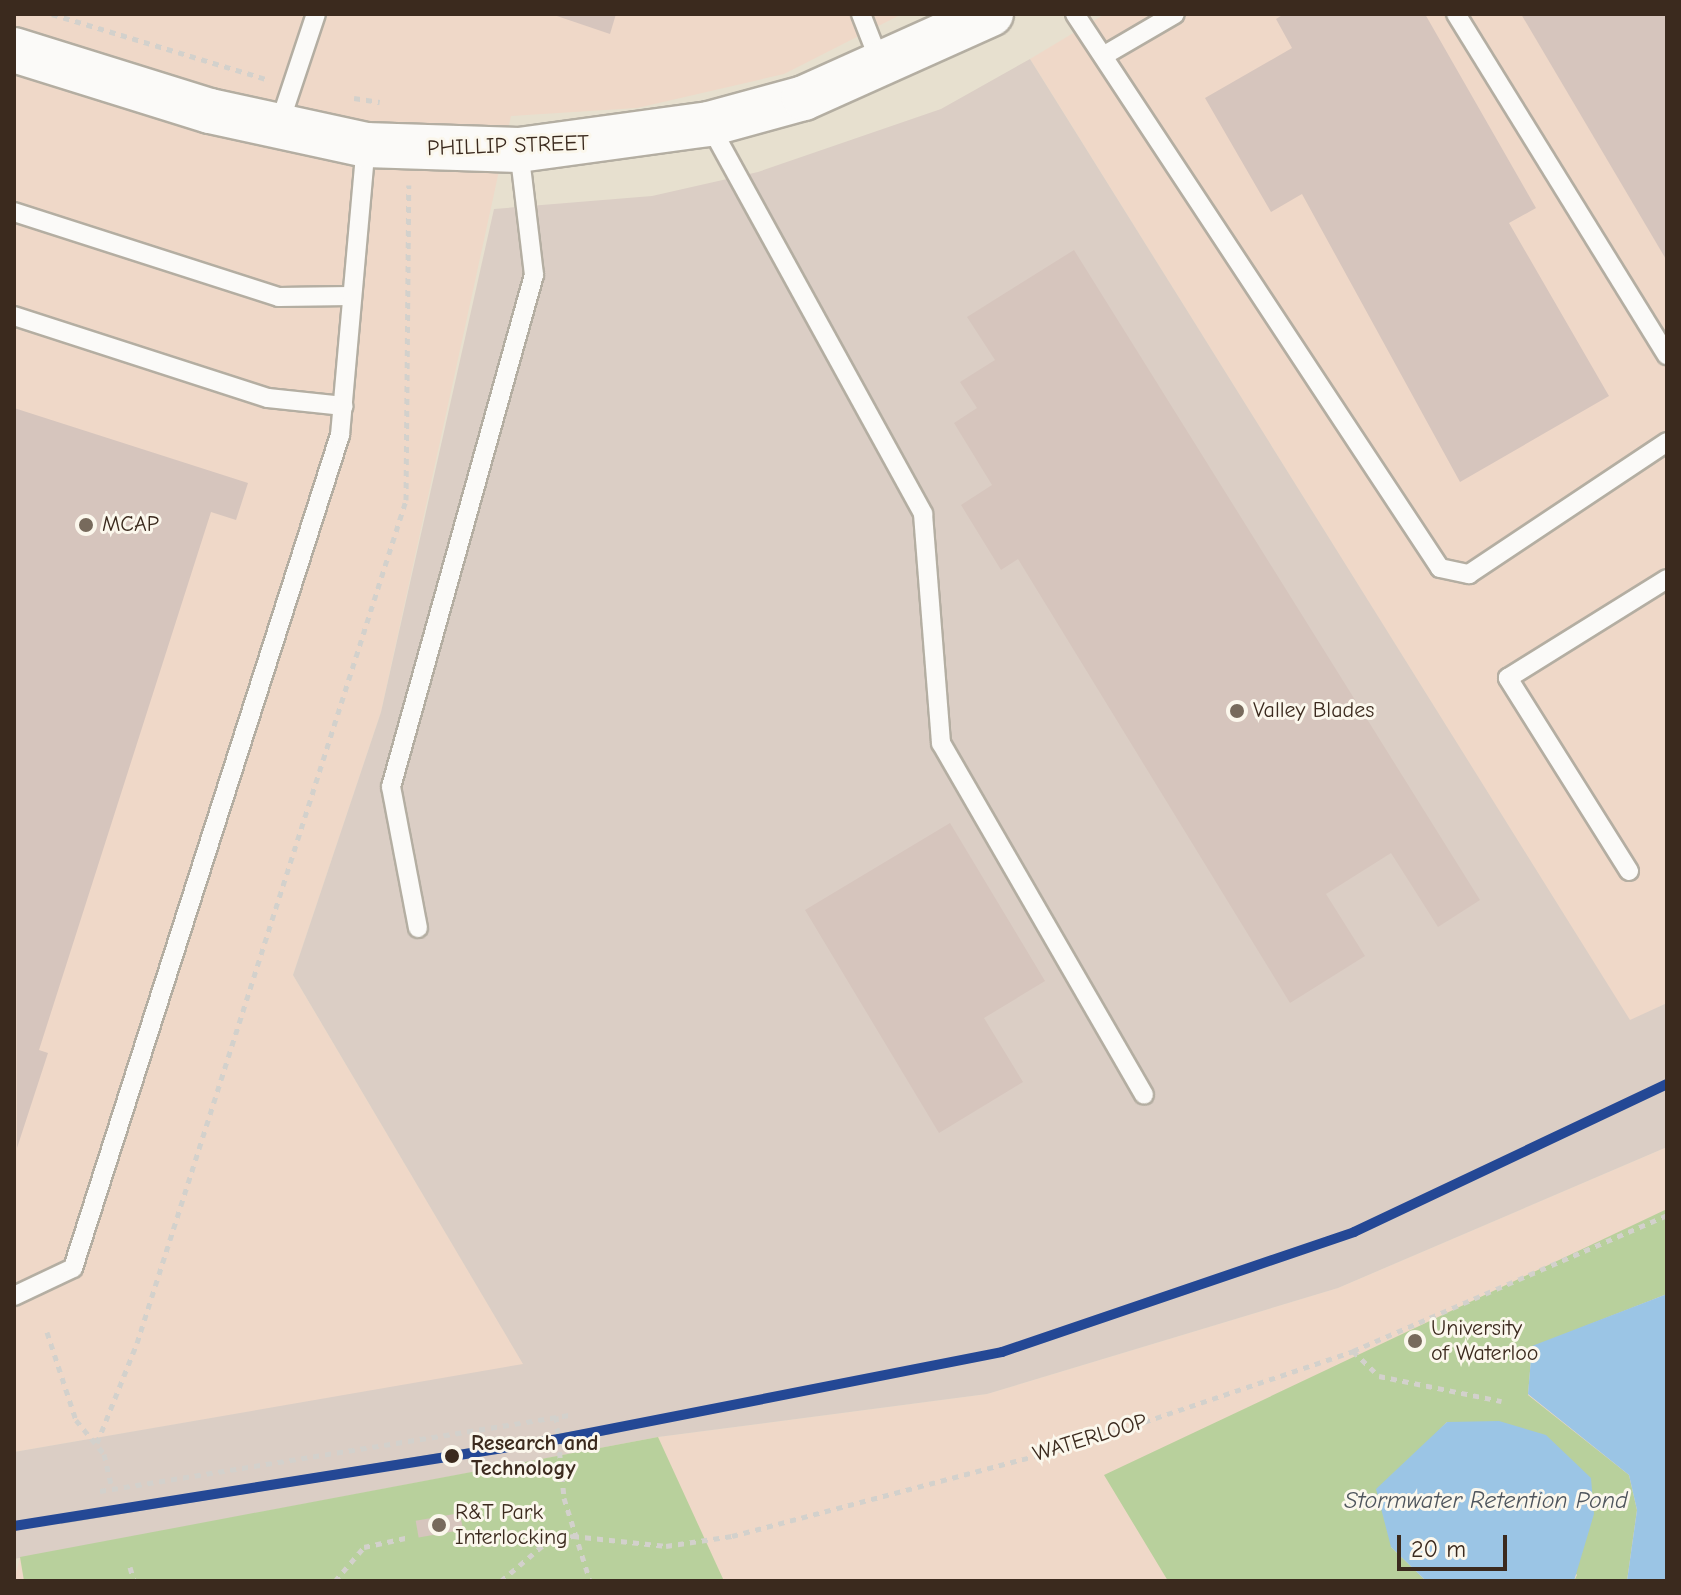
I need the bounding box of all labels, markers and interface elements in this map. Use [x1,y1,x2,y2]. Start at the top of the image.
street label: PHILLIP STREET [427,130,589,162]
place label: MCAP [102,512,159,538]
marker: MCAP [77,516,95,534]
place label: Valley Blades [1253,698,1374,724]
marker: Valley Blades [1228,702,1246,720]
place label: University of Waterloo [1431,1315,1538,1366]
marker: University of Waterloo [1406,1332,1424,1350]
street label: WATERLOOP [1030,1408,1150,1468]
place label: Research and Technology [471,1430,599,1482]
marker: Research and Technology [440,1444,464,1468]
water label: Stormwater Retention Pond [1344,1487,1628,1515]
place label: R&T Park Interlocking [455,1499,568,1550]
marker: R&T Park Interlocking [430,1516,448,1534]
scale bar [1401,1519,1511,1569]
text: 20 m [1411,1535,1466,1563]

